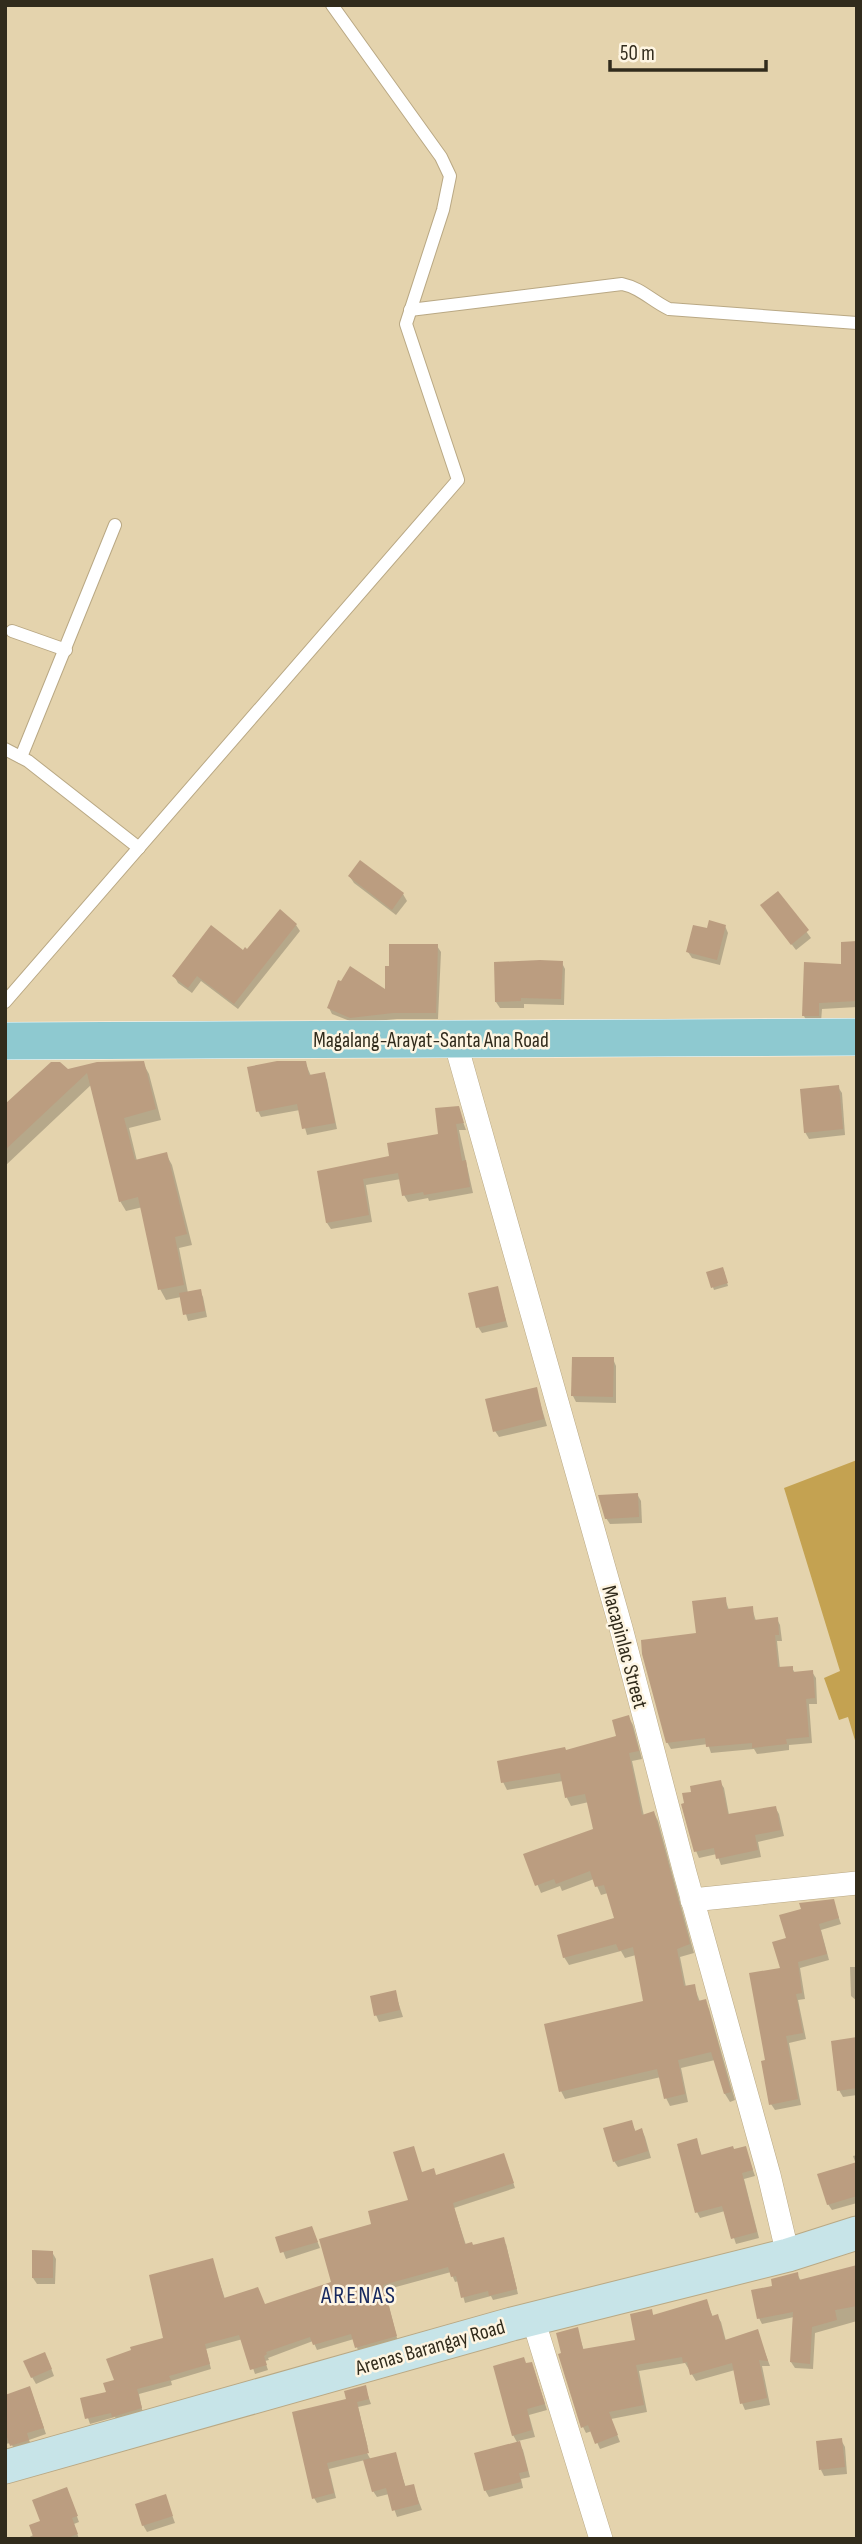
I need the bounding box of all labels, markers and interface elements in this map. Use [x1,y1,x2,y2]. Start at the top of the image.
scale bar [610,28,766,72]
text: 50 m [620,41,655,66]
street label: Magalang-Arayat-Santa Ana Road [313,1028,549,1053]
street label: Macapinlac Street [596,1583,653,1711]
district label: ARENAS [320,2281,397,2310]
street label: Arenas Barangay Road [352,2314,508,2381]

